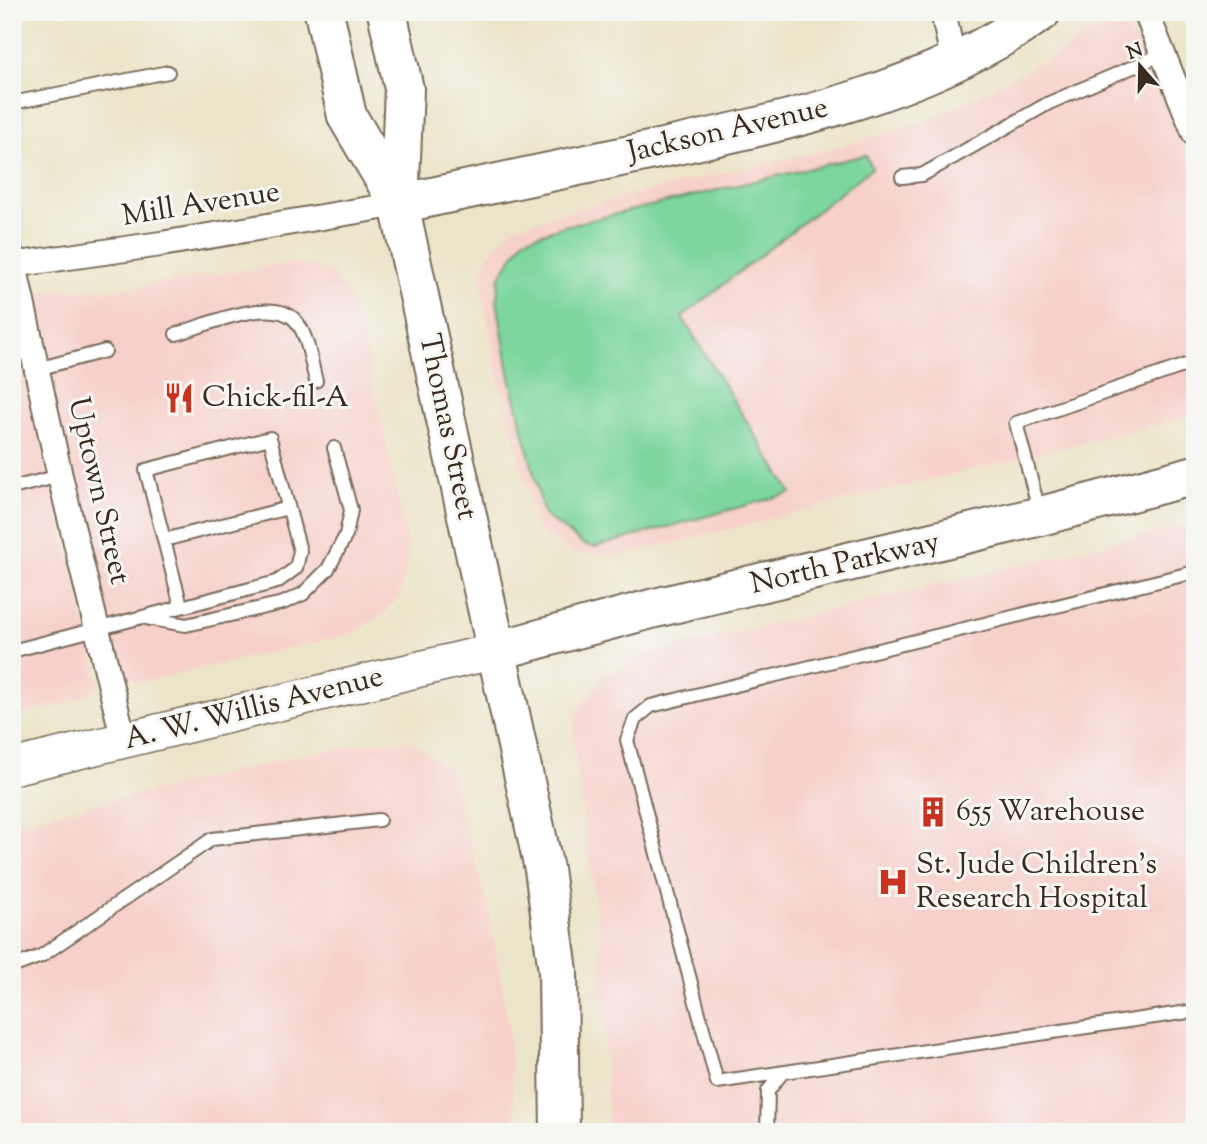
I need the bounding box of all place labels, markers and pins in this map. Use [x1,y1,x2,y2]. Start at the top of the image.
place label: Chick-fil-A [202,377,349,420]
restaurant icon: Chick-fil-A [162,381,196,415]
place label: 655 Warehouse [956,791,1145,834]
building icon: 655 Warehouse [916,795,950,829]
place label: St. Jude Children's Research Hospital [916,844,1157,921]
hospital icon: St. Jude Children's Research Hospital [876,865,910,899]

